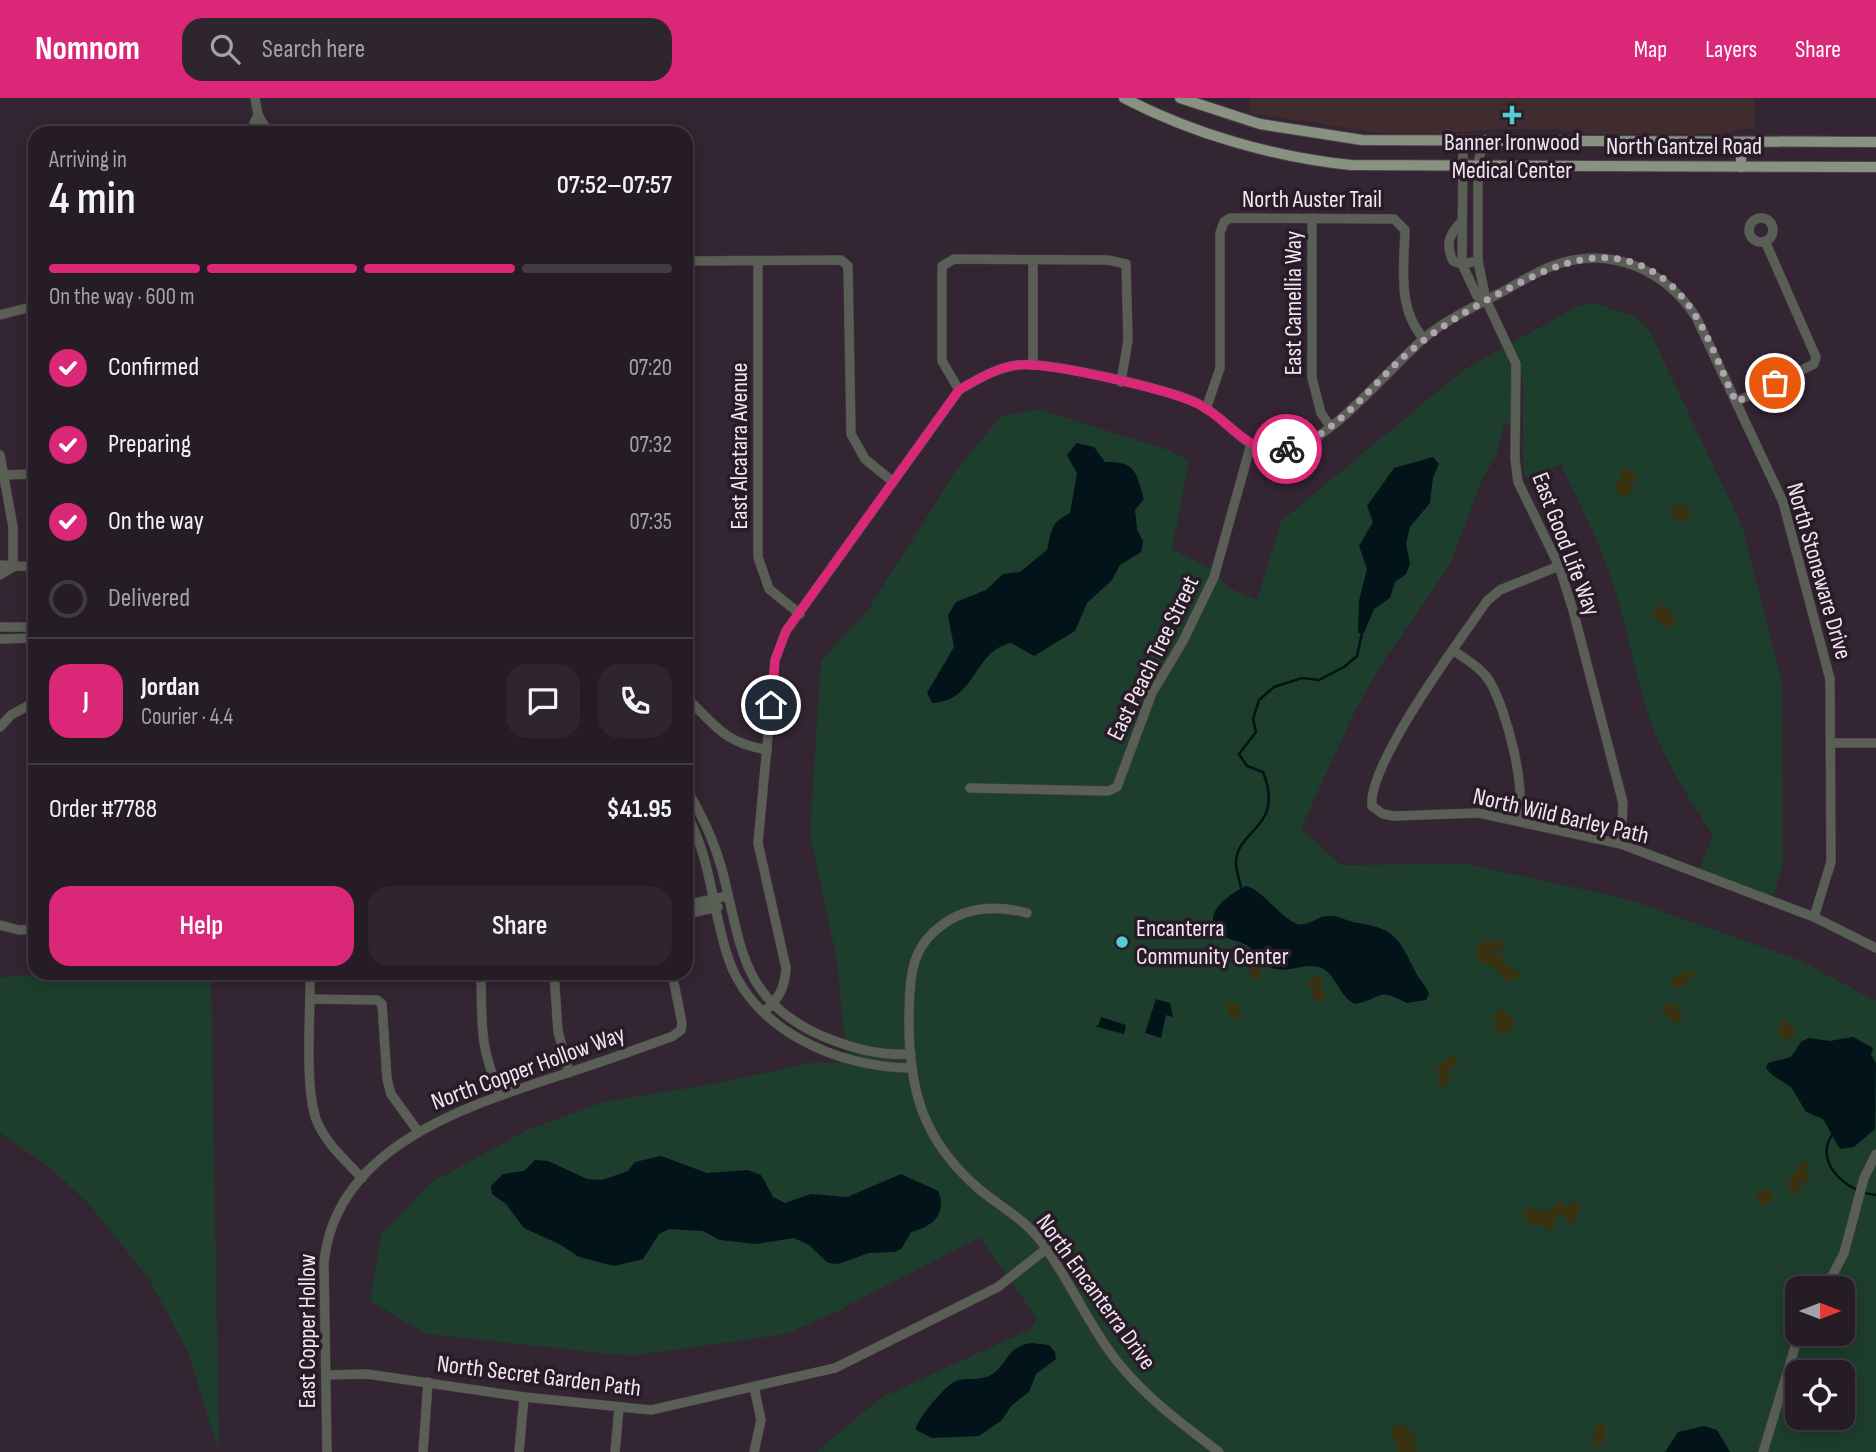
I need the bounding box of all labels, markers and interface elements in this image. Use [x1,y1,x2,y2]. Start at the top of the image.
search box [182,18,672,81]
text: Nomnom [35,29,140,69]
icon: search [206,30,244,68]
text: Search here [262,34,365,65]
text: Map [1634,35,1667,64]
text: Layers [1705,35,1757,64]
text: Share [1795,35,1841,64]
marker: Banner Ironwood Medical Center [1502,105,1522,125]
place label: Banner Ironwood Medical Center [1444,128,1580,185]
street label: North Gantzel Road [1606,132,1762,161]
text: Arriving in [49,146,127,174]
text: 07:52–07:57 [557,170,672,201]
text: 4 min [49,172,136,227]
street label: North Auster Trail [1242,185,1382,214]
street label: East Camellia Way [1279,231,1308,375]
text: On the way · 600 m [49,283,195,311]
icon: check [49,349,87,387]
text: Confirmed [108,352,199,383]
pin [1745,353,1805,413]
text: 07:20 [629,354,672,382]
street label: East Alcatara Avenue [725,363,754,529]
icon: bag [1756,364,1794,402]
courier [1252,414,1322,484]
icon: check [49,426,87,464]
text: Preparing [108,429,191,460]
icon: bike [1268,430,1306,468]
text: 07:32 [629,431,672,459]
street label: East Good Life Way [1525,468,1607,620]
street label: North Stoneware Drive [1780,479,1858,663]
icon: check [49,503,87,541]
text: On the way [108,506,204,537]
text: 07:35 [630,508,672,536]
street label: East Peach Tree Street [1101,571,1205,745]
text: Delivered [108,583,190,614]
button: chat [506,664,580,738]
button: phone [598,664,672,738]
text: Jordan [141,672,199,703]
pin [741,675,801,735]
text: J [83,686,89,717]
icon: home [752,686,790,724]
text: Courier · 4.4 [141,703,233,731]
street label: North Wild Barley Path [1470,782,1652,850]
text: Order #7788 [49,794,157,825]
text: $41.95 [606,794,672,825]
button: Help [49,886,354,966]
button: Share [368,886,672,966]
place label: Encanterra Community Center [1136,914,1289,971]
marker: Encanterra Community Center [1114,934,1130,950]
street label: North Copper Hollow Way [427,1019,629,1117]
street label: North Encanterra Drive [1030,1209,1162,1375]
street label: East Copper Hollow [293,1254,322,1408]
north arrow [1785,1276,1855,1346]
map controls [1785,1276,1855,1430]
street label: North Secret Garden Path [435,1349,643,1403]
button: locate [1785,1360,1855,1430]

